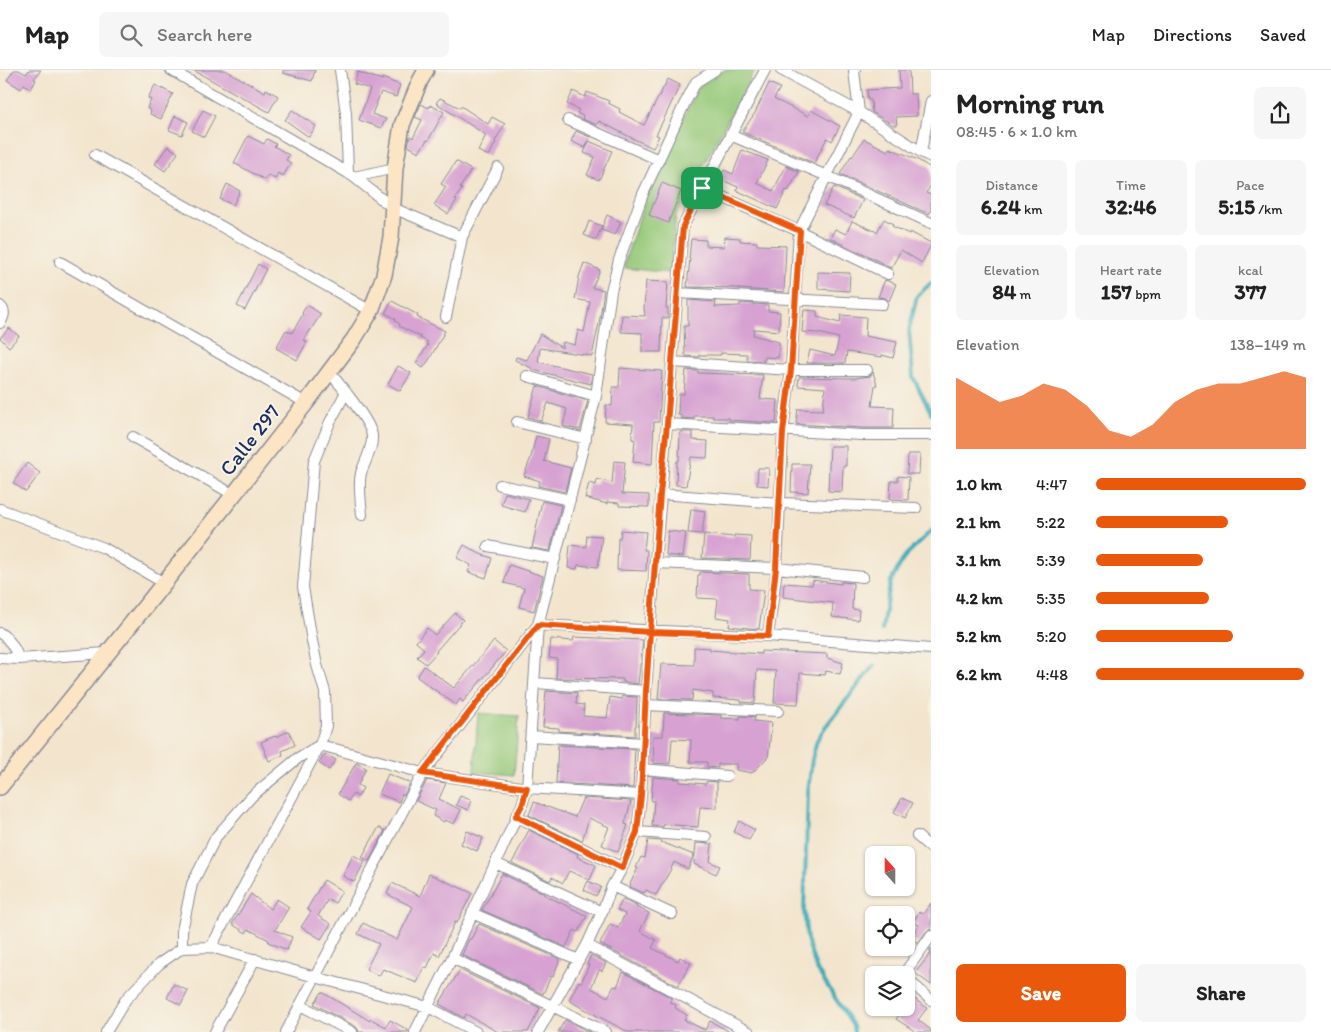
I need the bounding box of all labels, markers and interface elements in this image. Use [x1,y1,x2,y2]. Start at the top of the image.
search box [99,12,449,57]
text: Map [25,20,69,49]
icon: search [117,21,145,49]
text: Search here [157,23,252,46]
text: Map [1092,24,1125,46]
text: Directions [1153,24,1232,46]
text: Saved [1260,24,1306,46]
text: Morning run [956,86,1104,120]
button: share [1254,87,1306,139]
text: 08:45 · 6 × 1.0 km [956,122,1077,141]
pin [681,167,723,209]
icon: arrive [688,174,716,202]
text: Distance [985,177,1038,194]
text: Time [1116,177,1146,194]
text: Pace [1236,177,1264,194]
text: 6.24 [981,194,1021,219]
text: 32:46 [1105,194,1157,219]
text: 5:15 [1218,194,1255,219]
text: km [1021,201,1042,218]
text: /km [1255,201,1283,218]
text: Elevation [984,262,1039,279]
text: Heart rate [1100,262,1162,279]
text: kcal [1238,262,1263,279]
text: 84 [992,279,1016,304]
text: 157 [1101,279,1132,304]
text: 377 [1234,279,1266,304]
text: m [1016,286,1031,303]
text: bpm [1132,286,1161,303]
text: Elevation [956,335,1020,354]
text: 138–149 m [1230,335,1306,354]
street label: Calle 297 [214,399,285,480]
text: 1.0 km [956,475,1002,494]
text: 4:47 [1036,475,1067,494]
text: 2.1 km [956,513,1001,532]
text: 5:22 [1036,513,1065,532]
text: 3.1 km [956,551,1001,570]
text: 5:39 [1036,551,1065,570]
text: 4.2 km [956,589,1003,608]
text: 5:35 [1036,589,1065,608]
text: 5.2 km [956,627,1002,646]
text: 5:20 [1036,627,1067,646]
text: 6.2 km [956,665,1002,684]
text: 4:48 [1036,665,1068,684]
north arrow [865,846,915,896]
map controls [865,846,915,1016]
button: locate [865,906,915,956]
button: Save [956,964,1126,1022]
button: Share [1136,964,1306,1022]
button: layers [865,966,915,1016]

